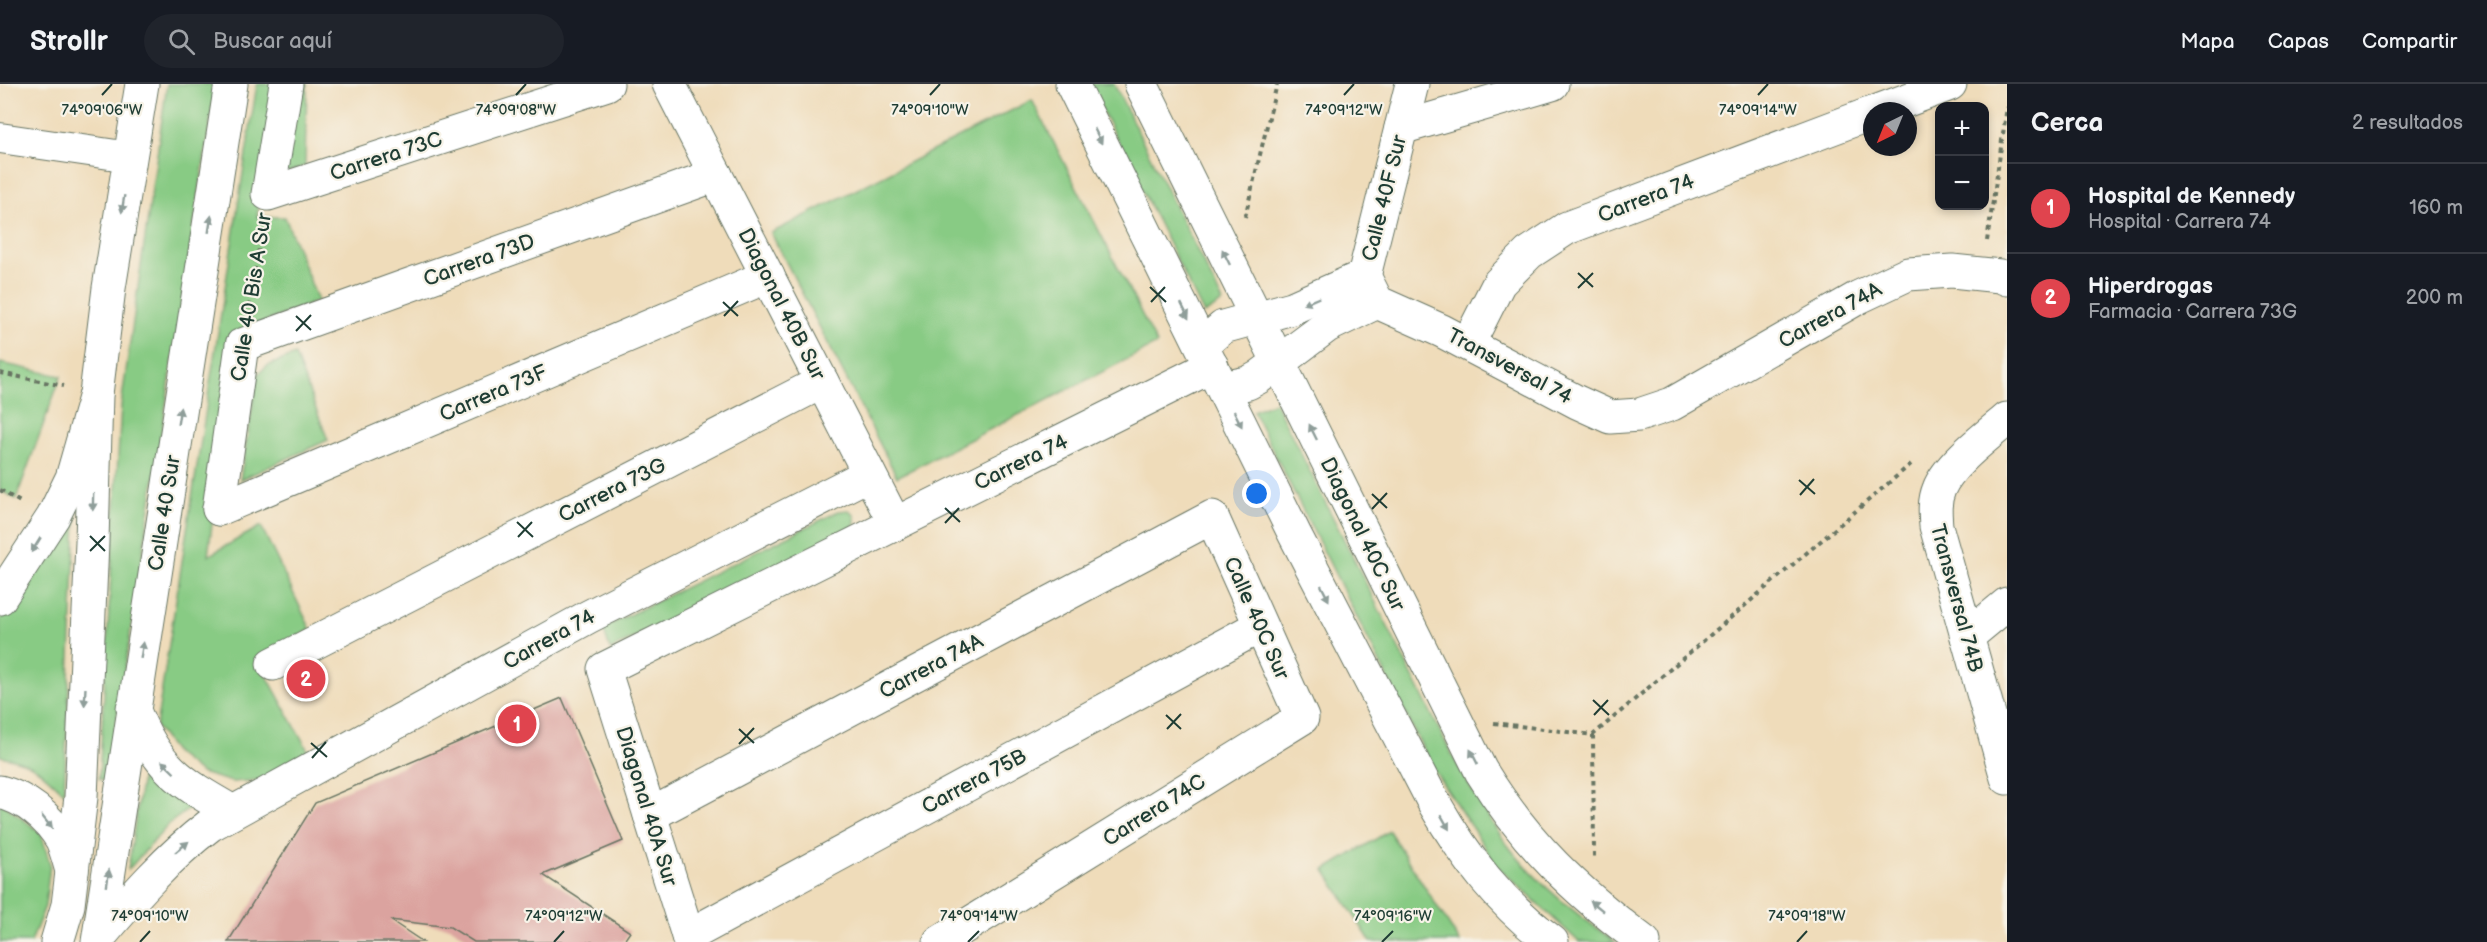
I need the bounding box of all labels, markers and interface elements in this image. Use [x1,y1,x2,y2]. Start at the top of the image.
search box [144,14,564,68]
text: Strollr [30,25,108,58]
icon: search [165,25,198,58]
text: Buscar aquí [213,28,332,55]
text: Mapa [2181,29,2235,54]
text: Capas [2268,29,2329,54]
text: Compartir [2362,29,2457,54]
text: 74°09'06"W [62,101,143,120]
text: 74°09'08"W [476,101,557,120]
text: 74°09'10"W [891,101,969,120]
text: 74°09'12"W [1305,101,1383,120]
text: 74°09'14"W [1719,101,1797,120]
north arrow [1863,102,1917,156]
map controls [1935,102,1989,210]
button: + [1935,102,1989,156]
text: Cerca [2031,108,2103,139]
text: 2 resultados [2352,111,2463,135]
street label: Carrera 73C [327,127,445,186]
one-way arrow [1093,128,1103,145]
street label: Calle 40F Sur [1357,132,1412,264]
button: − [1935,156,1989,210]
street label: Carrera 74 [1594,169,1698,228]
text: Hospital de Kennedy [2088,183,2295,210]
one-way arrow [118,195,127,214]
text: 1 [2046,196,2055,220]
text: 160 m [2409,196,2463,220]
text: Hospital · Carrera 74 [2088,210,2271,234]
street label: Calle 40 Bis A Sur [226,211,277,383]
one-way arrow [205,214,214,233]
street label: Diagonal 40B Sur [732,224,831,385]
street label: Carrera 73D [420,229,538,292]
one-way arrow [1222,249,1231,266]
text: Hiperdrogas [2088,273,2213,300]
street label: Carrera 74A [1774,277,1886,354]
text: 2 [2045,286,2056,310]
text: 200 m [2406,286,2463,310]
one-way arrow [1302,296,1320,306]
text: Farmacia · Carrera 73G [2088,300,2297,324]
one-way arrow [1179,302,1189,320]
street label: Transversal 74 [1443,323,1577,410]
street label: Carrera 73F [436,360,551,427]
one-way arrow [175,407,184,426]
one-way arrow [1234,410,1243,427]
one-way arrow [1308,423,1318,441]
street label: Carrera 74 [970,429,1072,496]
street label: Calle 40 Sur [143,453,186,573]
street label: Carrera 73G [554,453,670,528]
street label: Diagonal 40C Sur [1315,453,1411,615]
your location [1242,479,1271,508]
one-way arrow [88,493,98,512]
street label: Transversal 74B [1925,521,1988,675]
one-way arrow [30,537,41,553]
street label: Calle 40C Sur [1218,553,1295,684]
one-way arrow [1320,585,1330,602]
street label: Carrera 74 [499,604,600,675]
street label: Carrera 74A [875,629,988,704]
one-way arrow [138,641,147,660]
pin: 2 [286,656,326,702]
one-way arrow [81,687,90,706]
pin: 1 [498,702,536,746]
street label: Diagonal 40A Sur [610,723,683,889]
street label: Carrera 75B [918,743,1031,819]
one-way arrow [1470,748,1480,766]
one-way arrow [161,761,176,774]
street label: Carrera 74C [1098,769,1210,852]
one-way arrow [40,814,52,829]
one-way arrow [1439,814,1450,830]
one-way arrow [174,841,190,854]
one-way arrow [104,869,113,888]
one-way arrow [1590,901,1605,913]
text: 74°09'10"W [111,907,189,926]
text: 74°09'12"W [525,907,603,926]
text: 74°09'14"W [940,907,1018,926]
text: 74°09'16"W [1354,907,1432,926]
text: 74°09'18"W [1768,907,1846,926]

